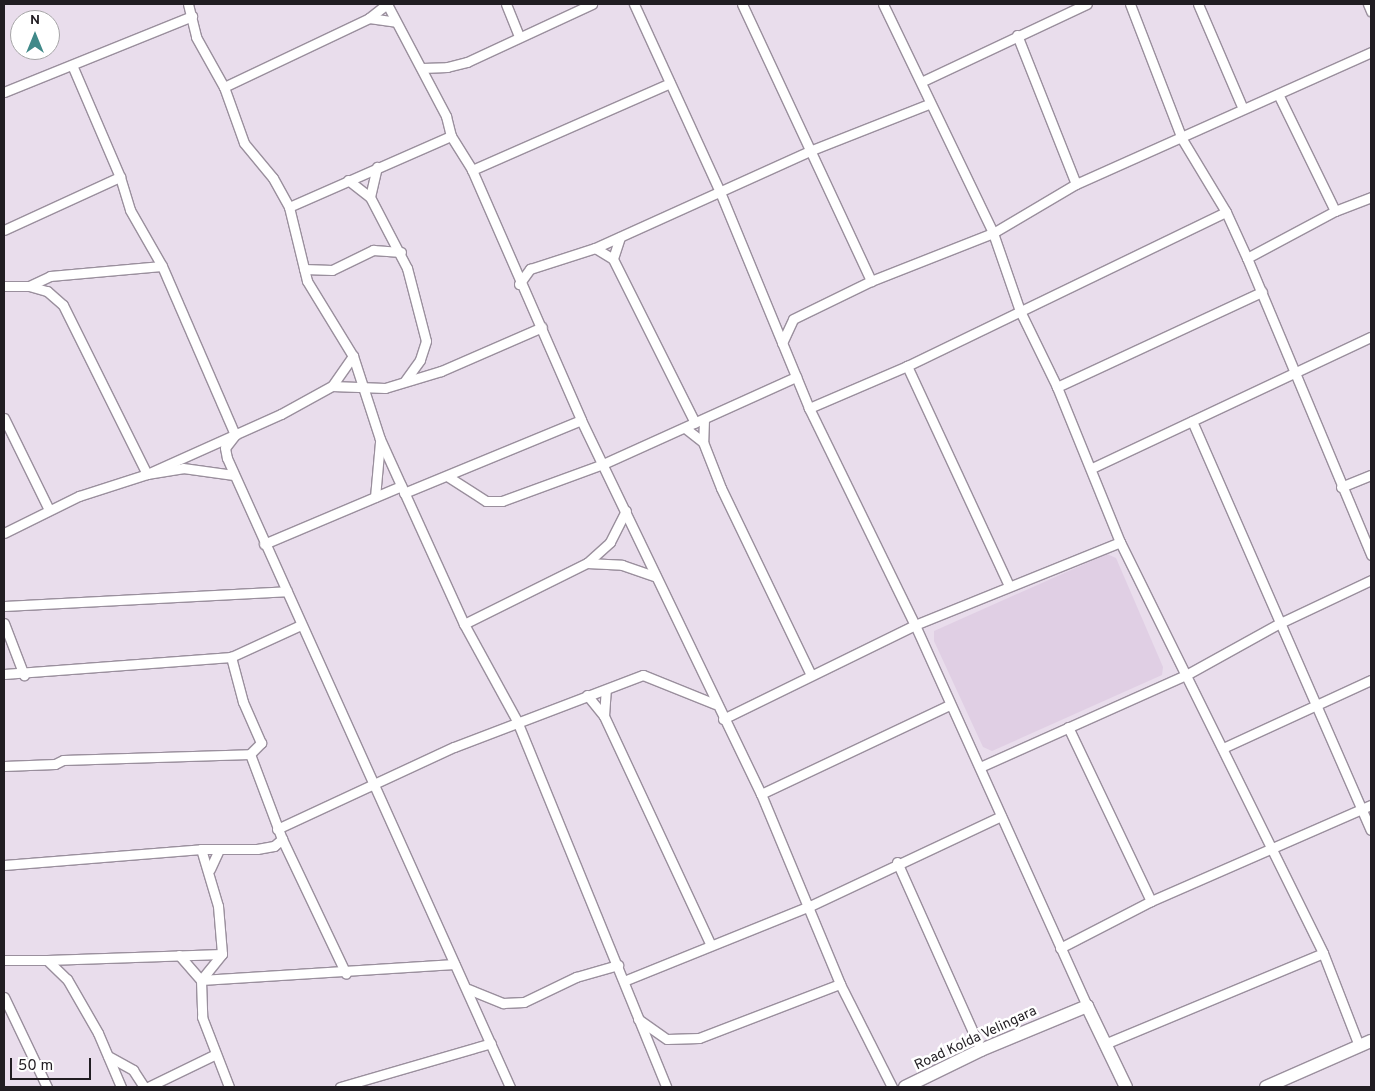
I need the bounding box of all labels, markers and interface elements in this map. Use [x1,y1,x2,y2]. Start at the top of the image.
north arrow [10,10,60,60]
text: N [30,12,40,29]
street label: Road Kolda Velingara [912,1003,1040,1075]
scale bar [12,1048,94,1080]
text: 50 m [18,1057,53,1076]

